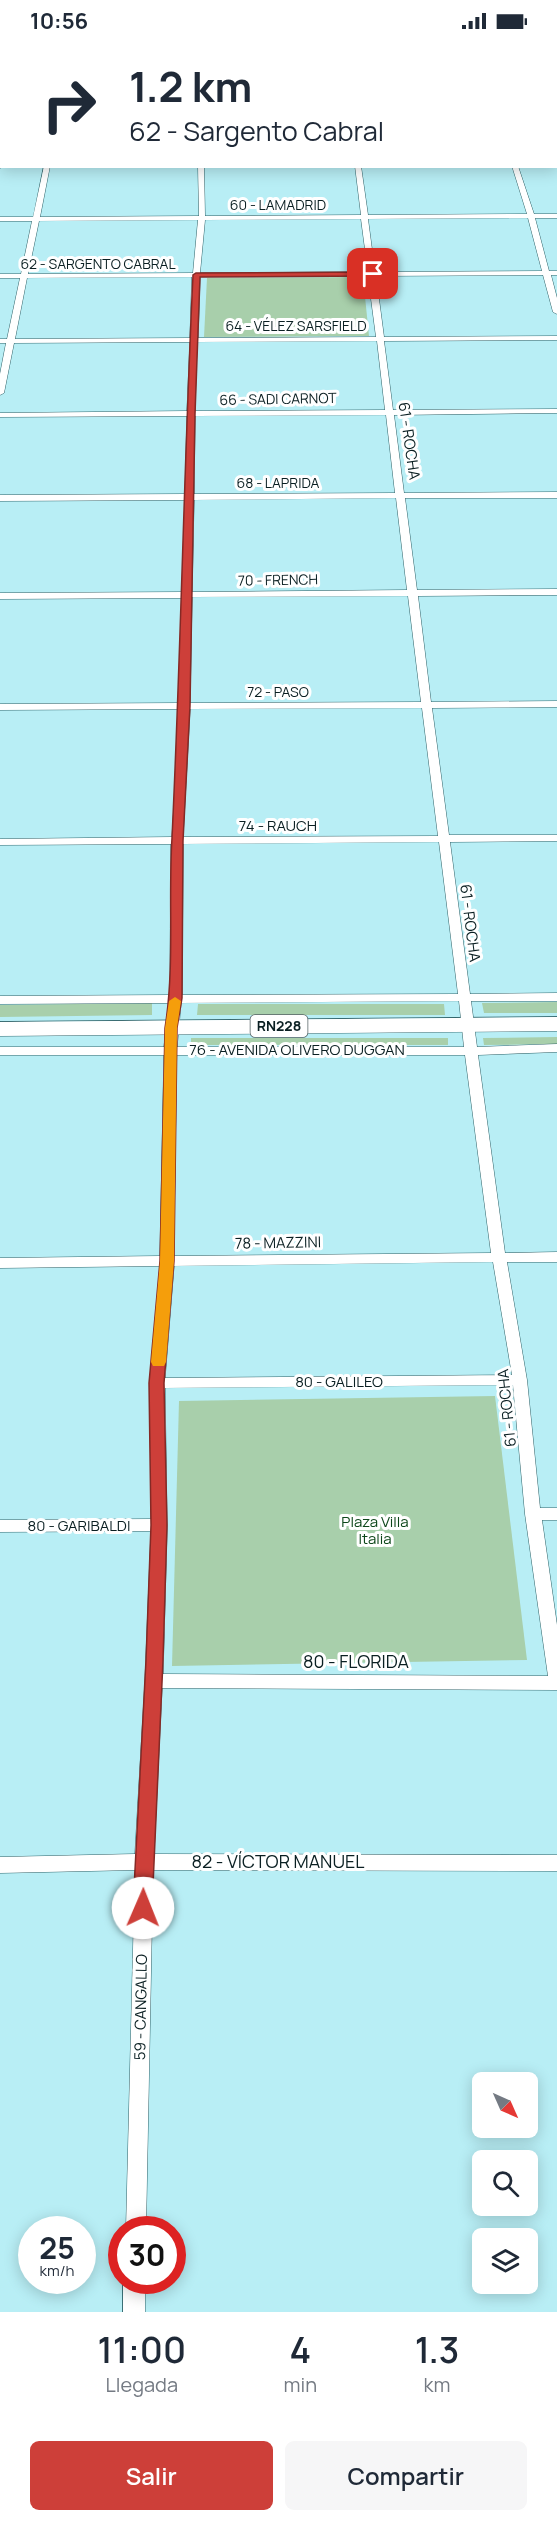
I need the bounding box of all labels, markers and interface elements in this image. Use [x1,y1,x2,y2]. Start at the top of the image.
text: 10:56 [30,6,88,36]
text: 1.2 km [129,57,252,115]
icon: right [30,66,108,144]
text: 62 - Sargento Cabral [129,112,384,149]
street label: 60 - LAMADRID [230,195,326,214]
pin [347,248,398,299]
street label: 62 - SARGENTO CABRAL [20,254,176,273]
icon: arrive [356,257,389,290]
street label: 64 - VÉLEZ SARSFIELD [225,316,367,335]
street label: 66 - SADI CARNOT [219,388,337,409]
street label: 61 - ROCHA [394,401,425,482]
street label: 68 - LAPRIDA [237,473,320,492]
street label: 70 - FRENCH [238,569,318,590]
street label: 72 - PASO [247,682,309,701]
street label: 74 - RAUCH [239,815,317,836]
street label: 61 - ROCHA [455,883,486,963]
road number: RN228 [250,1015,308,1037]
street label: 76 - AVENIDA OLIVERO DUGGAN [189,1039,405,1060]
street label: 78 - MAZZINI [235,1231,321,1254]
street label: 61 - ROCHA [492,1368,521,1448]
street label: 80 - GALILEO [295,1371,383,1392]
park label: Plaza Villa Italia [341,1511,409,1549]
street label: 80 - GARIBALDI [28,1515,130,1536]
street label: 80 - FLORIDA [303,1649,409,1673]
street label: 82 - VÍCTOR MANUEL [191,1849,365,1873]
position arrow [111,1876,175,1940]
street label: 59 - CANGALLO [129,1954,152,2060]
north arrow [472,2072,538,2138]
map controls [472,2072,538,2294]
button: search [472,2150,538,2216]
speed limit sign: 30 [108,2216,186,2294]
text: 25 [39,2227,75,2268]
button: layers [472,2228,538,2294]
text: km/h [40,2260,74,2281]
text: 11:00 [98,2325,186,2374]
text: 4 [290,2325,311,2374]
text: 1.3 [415,2325,459,2374]
text: Llegada [106,2371,178,2398]
text: min [284,2371,317,2398]
text: km [424,2371,451,2398]
button: Salir [30,2441,273,2510]
button: Compartir [285,2441,527,2510]

